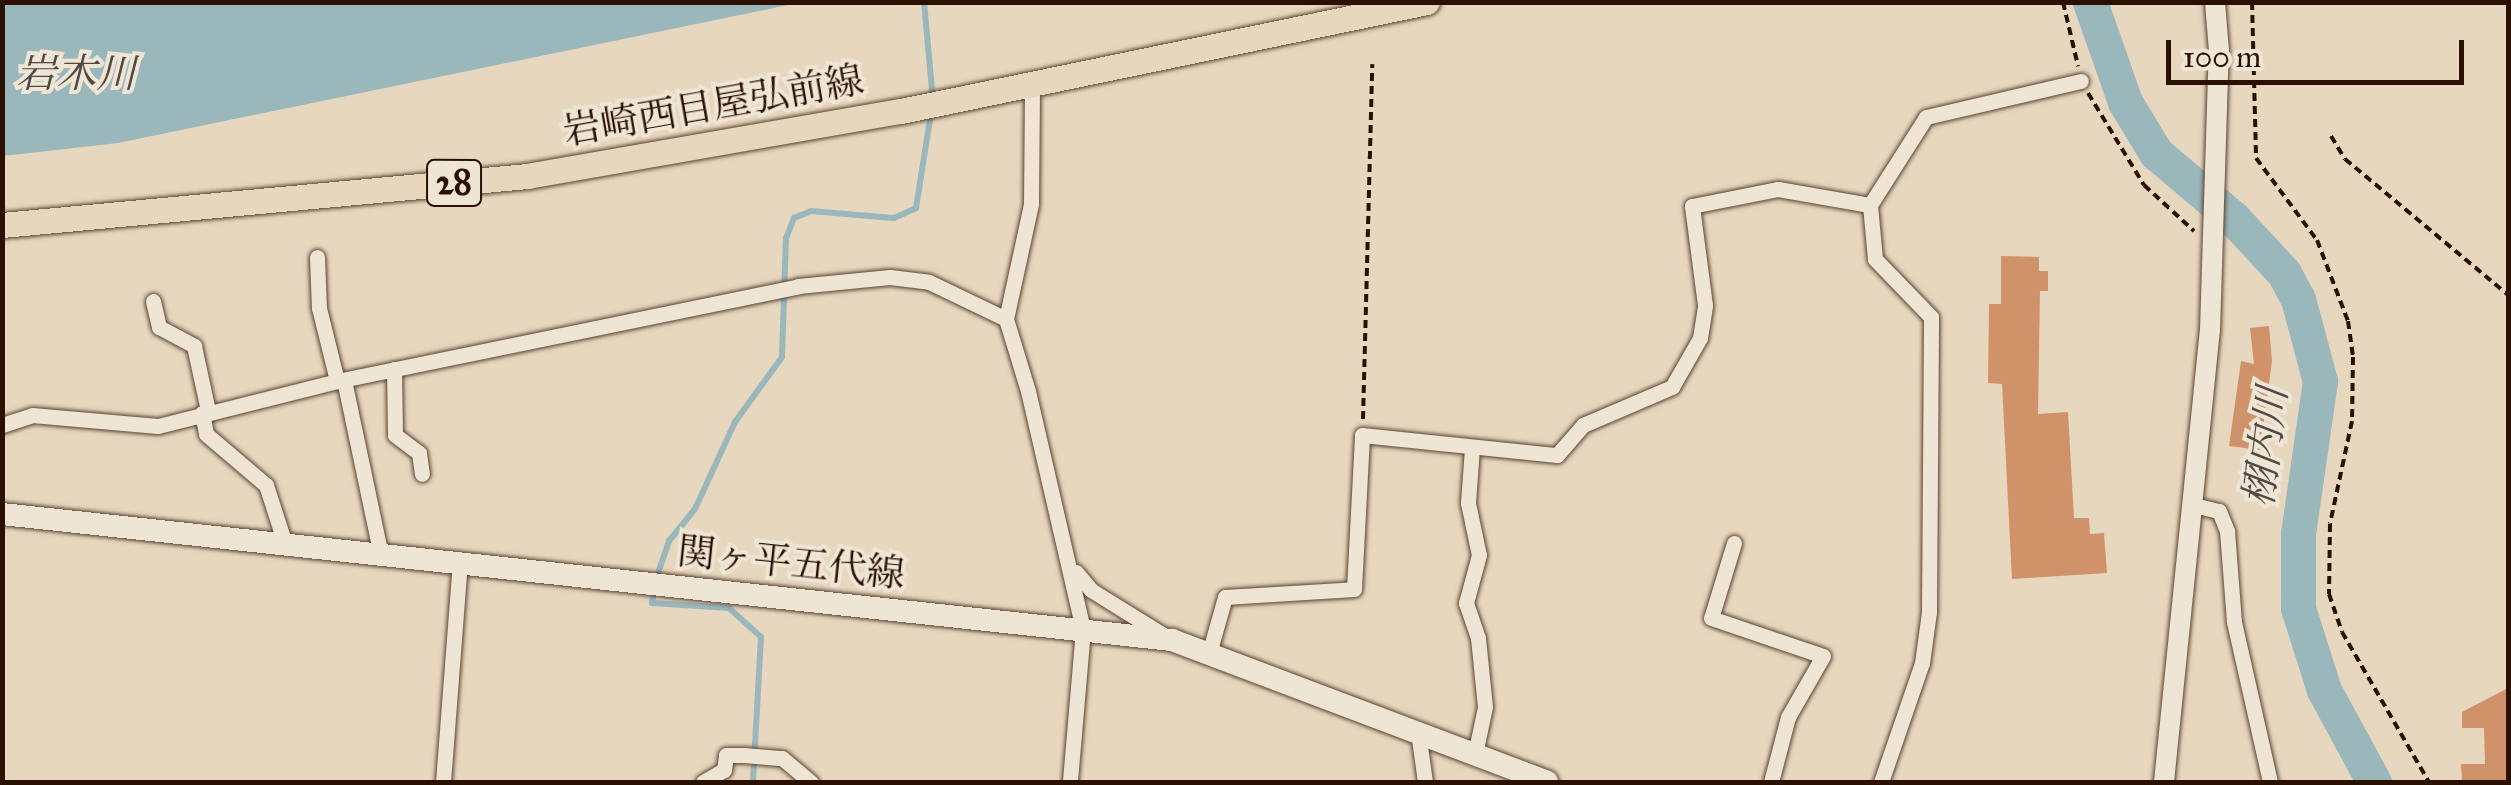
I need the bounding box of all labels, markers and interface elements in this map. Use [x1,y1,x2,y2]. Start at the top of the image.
scale bar [2171,20,2468,82]
text: 100 m [2183,39,2261,75]
water label: 岩木川 [16,50,136,98]
street label: 岩崎西目屋弘前線 [559,57,867,155]
road number: 28 [424,153,484,213]
water label: 栩内川 [2235,385,2297,509]
street label: 関ヶ平五代線 [675,528,907,598]

